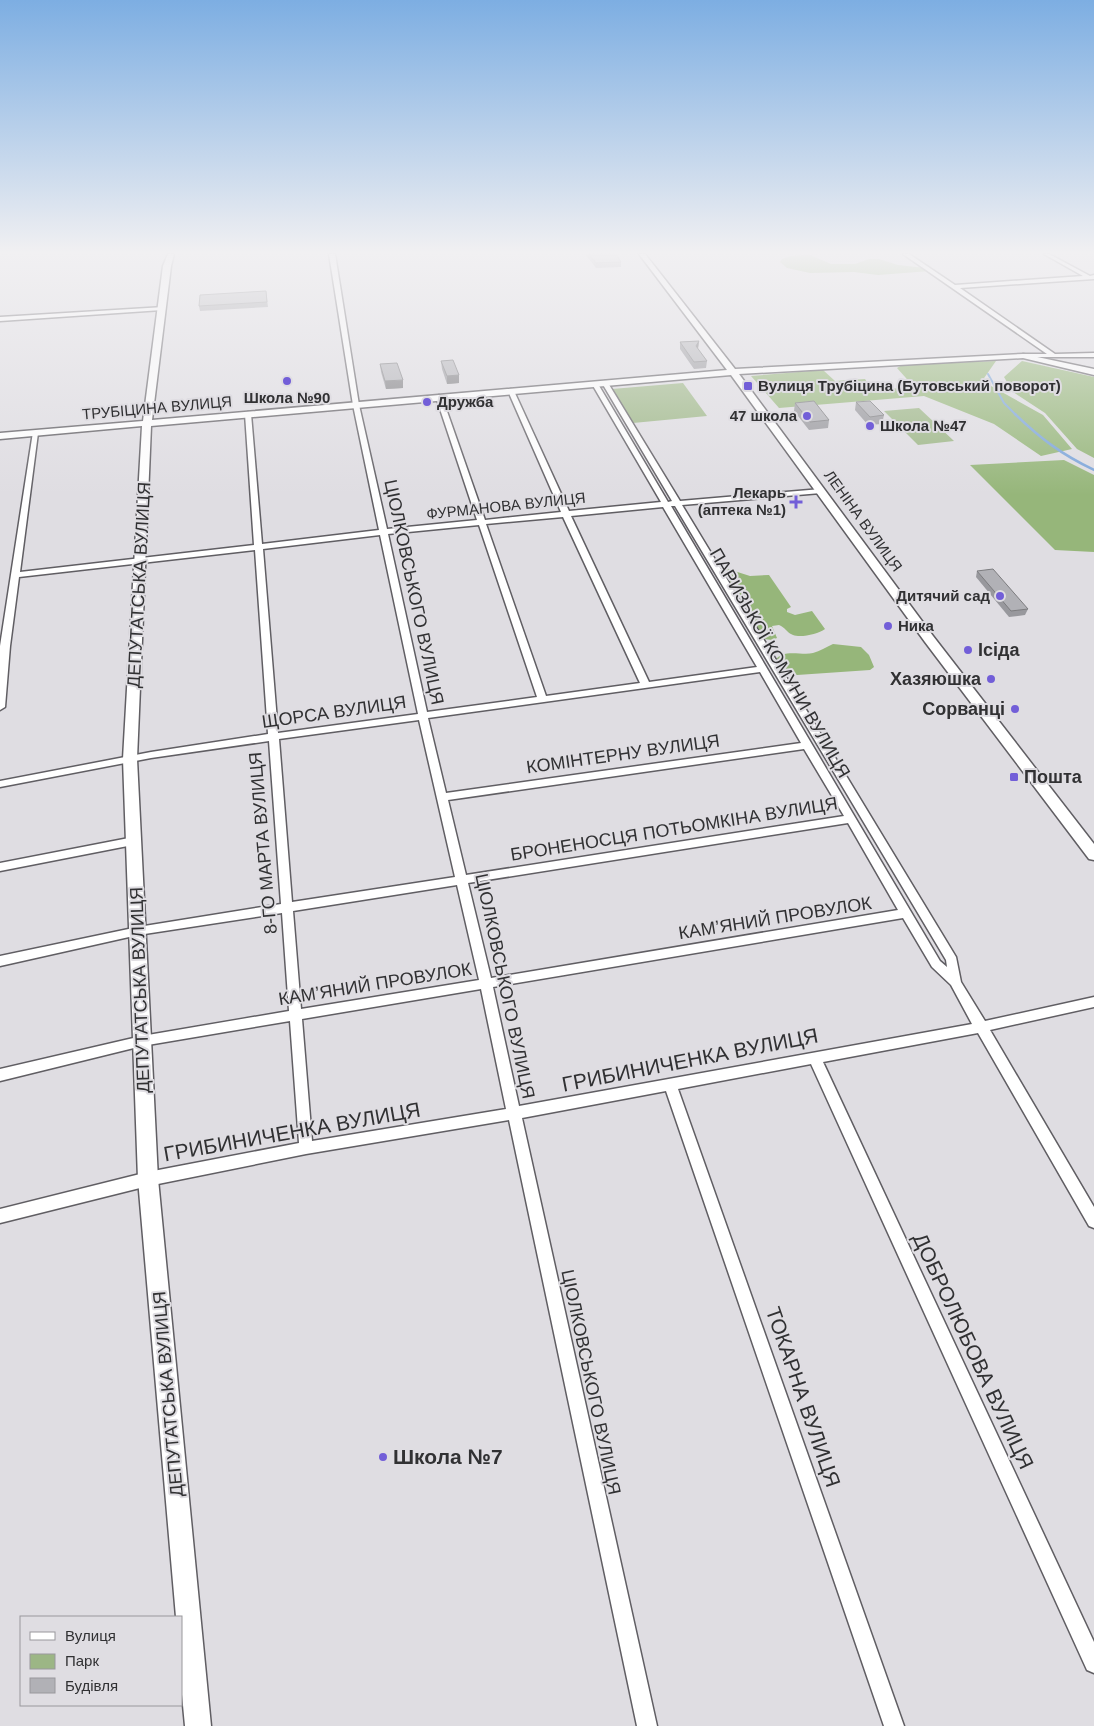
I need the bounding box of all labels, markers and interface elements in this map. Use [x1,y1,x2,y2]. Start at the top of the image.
marker: Школа №90 [281,375,293,387]
place label: Вулиця Трубіцина (Бутовський поворот) [758,377,1061,394]
marker: Вулиця Трубіцина (Бутовський поворот) [742,380,754,392]
place label: Школа №90 [244,389,330,406]
street label: ТРУБІЦИНА ВУЛИЦЯ [81,392,233,423]
place label: Дружба [437,393,494,410]
marker: Дружба [421,396,433,408]
place label: 47 школа [730,407,798,424]
marker: 47 школа [801,410,813,422]
place label: Школа №47 [880,417,967,434]
marker: Школа №47 [864,420,876,432]
street label: ЛЕНІНА ВУЛИЦЯ [821,467,906,575]
street label: ЦІОЛКОВСЬКОГО ВУЛИЦЯ [380,478,448,706]
street label: ДЕПУТАТСЬКА ВУЛИЦЯ [124,482,154,688]
place label: Лекарь (аптека №1) [698,484,786,518]
street label: ФУРМАНОВА ВУЛИЦЯ [426,489,586,522]
marker: Лекарь (аптека №1) [790,496,802,508]
street label: ПАРИЗЬКОЇ КОМУНИ ВУЛИЦЯ [706,545,854,781]
place label: Дитячий сад [896,587,990,604]
marker: Дитячий сад [994,590,1006,602]
place label: Ника [898,617,935,634]
marker: Ника [882,620,894,632]
place label: Ісіда [978,640,1020,660]
marker: Ісіда [962,644,974,656]
place label: Хазяюшка [890,669,982,689]
marker: Хазяюшка [985,673,997,685]
street label: ЩОРСА ВУЛИЦЯ [261,692,407,732]
place label: Сорванці [922,699,1005,719]
marker: Сорванці [1009,703,1021,715]
street label: КОМІНТЕРНУ ВУЛИЦЯ [525,731,721,777]
street label: 8-ГО МАРТА ВУЛИЦЯ [245,751,281,935]
place label: Пошта [1024,767,1083,787]
marker: Пошта [1008,771,1020,783]
street label: БРОНЕНОСЦЯ ПОТЬОМКІНА ВУЛИЦЯ [509,793,839,865]
street label: ЦІОЛКОВСЬКОГО ВУЛИЦЯ [471,872,539,1100]
street label: ДЕПУТАТСЬКА ВУЛИЦЯ [126,887,154,1093]
street label: КАМ’ЯНИЙ ПРОВУЛОК [677,892,874,943]
street label: КАМ’ЯНИЙ ПРОВУЛОК [277,958,474,1009]
street label: ГРИБИНИЧЕНКА ВУЛИЦЯ [560,1023,820,1096]
street label: ГРИБИНИЧЕНКА ВУЛИЦЯ [162,1098,422,1165]
street label: ДОБРОЛЮБОВА ВУЛИЦЯ [909,1229,1038,1472]
street label: ЦІОЛКОВСЬКОГО ВУЛИЦЯ [557,1268,625,1496]
street label: ДЕПУТАТСЬКА ВУЛИЦЯ [149,1290,187,1498]
street label: ТОКАРНА ВУЛИЦЯ [762,1304,845,1490]
place label: Школа №7 [393,1445,503,1468]
marker: Школа №7 [377,1451,389,1463]
legend [20,1616,182,1706]
text: Вулиця [65,1627,116,1644]
text: Парк [65,1652,99,1669]
text: Будівля [65,1677,118,1694]

